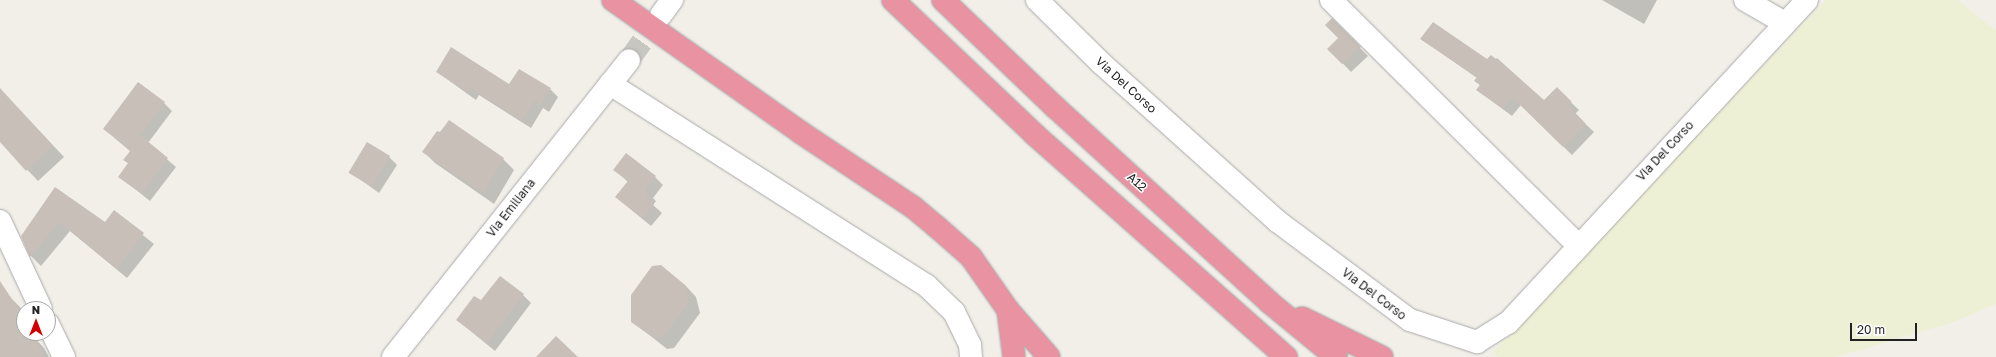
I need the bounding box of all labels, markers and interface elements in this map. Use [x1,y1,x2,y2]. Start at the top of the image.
street label: Via Del Corso [1093,54,1159,116]
street label: Via Del Corso [1634,118,1696,184]
street label: A12 [1124,170,1150,194]
street label: Via Emiliana [484,176,538,240]
street label: Via Del Corso [1339,265,1409,323]
north arrow [16,301,56,341]
text: N [32,303,40,316]
scale bar [1852,315,1919,341]
text: 20 m [1857,322,1885,337]

